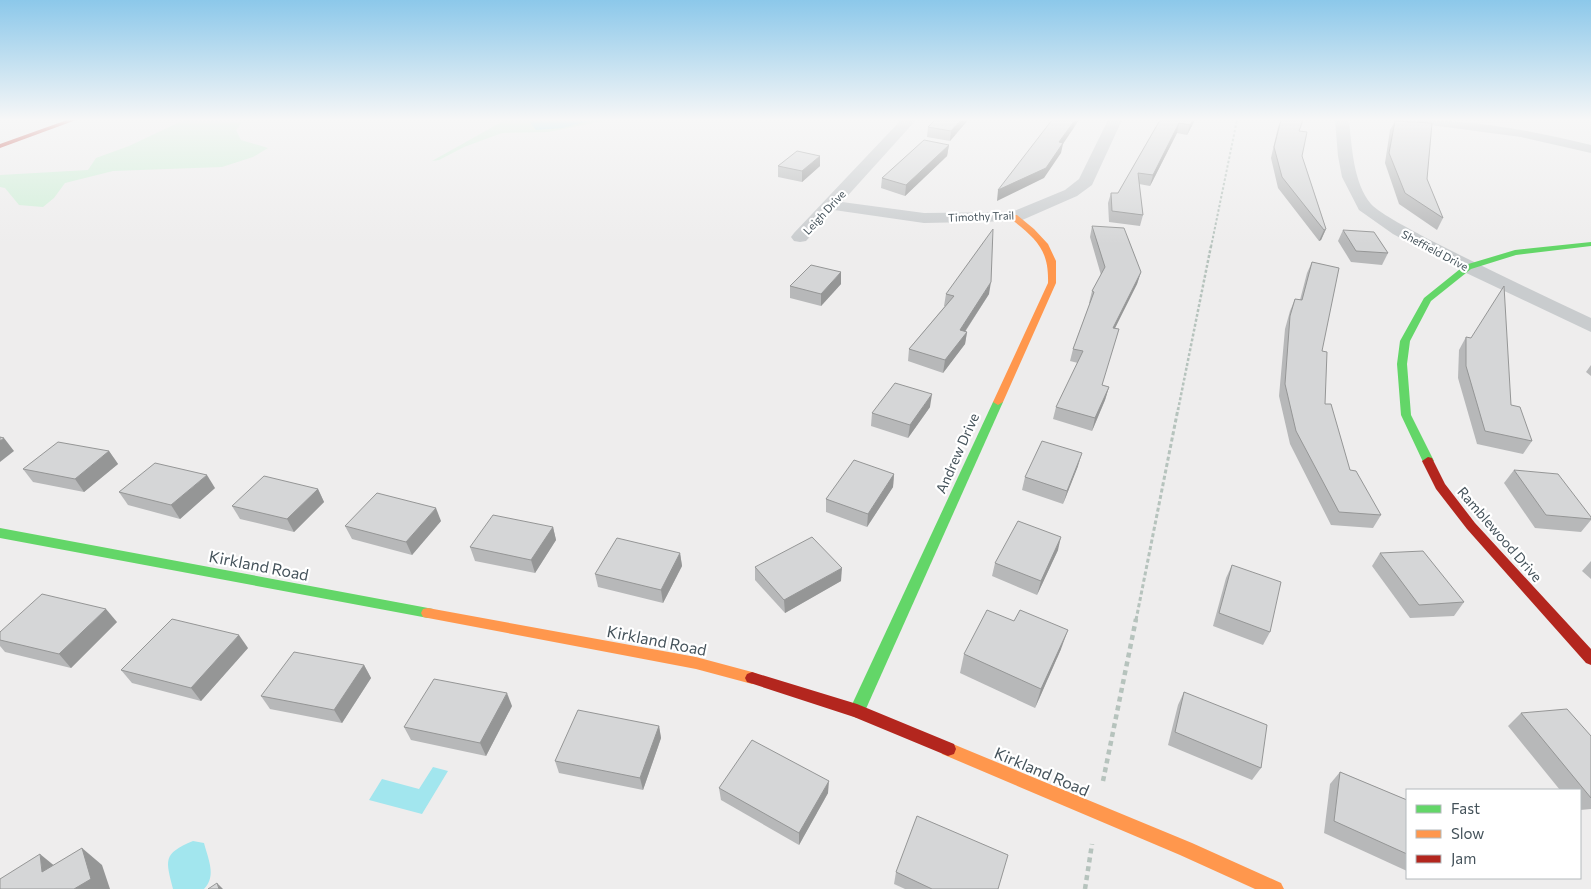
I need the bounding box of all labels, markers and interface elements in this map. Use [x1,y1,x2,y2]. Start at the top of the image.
street label: Leigh Drive [800,187,848,237]
street label: Timothy Trail [948,208,1014,224]
street label: Sheffield Drive [1400,227,1471,273]
street label: Andrew Drive [932,410,982,496]
street label: Ramblewood Drive [1454,483,1546,585]
street label: Kirkland Road [208,546,310,584]
street label: Kirkland Road [606,621,708,659]
street label: Kirkland Road [992,742,1092,800]
legend [1406,789,1581,879]
text: Fast [1451,799,1480,817]
text: Slow [1451,824,1484,842]
text: Jam [1451,849,1476,867]

